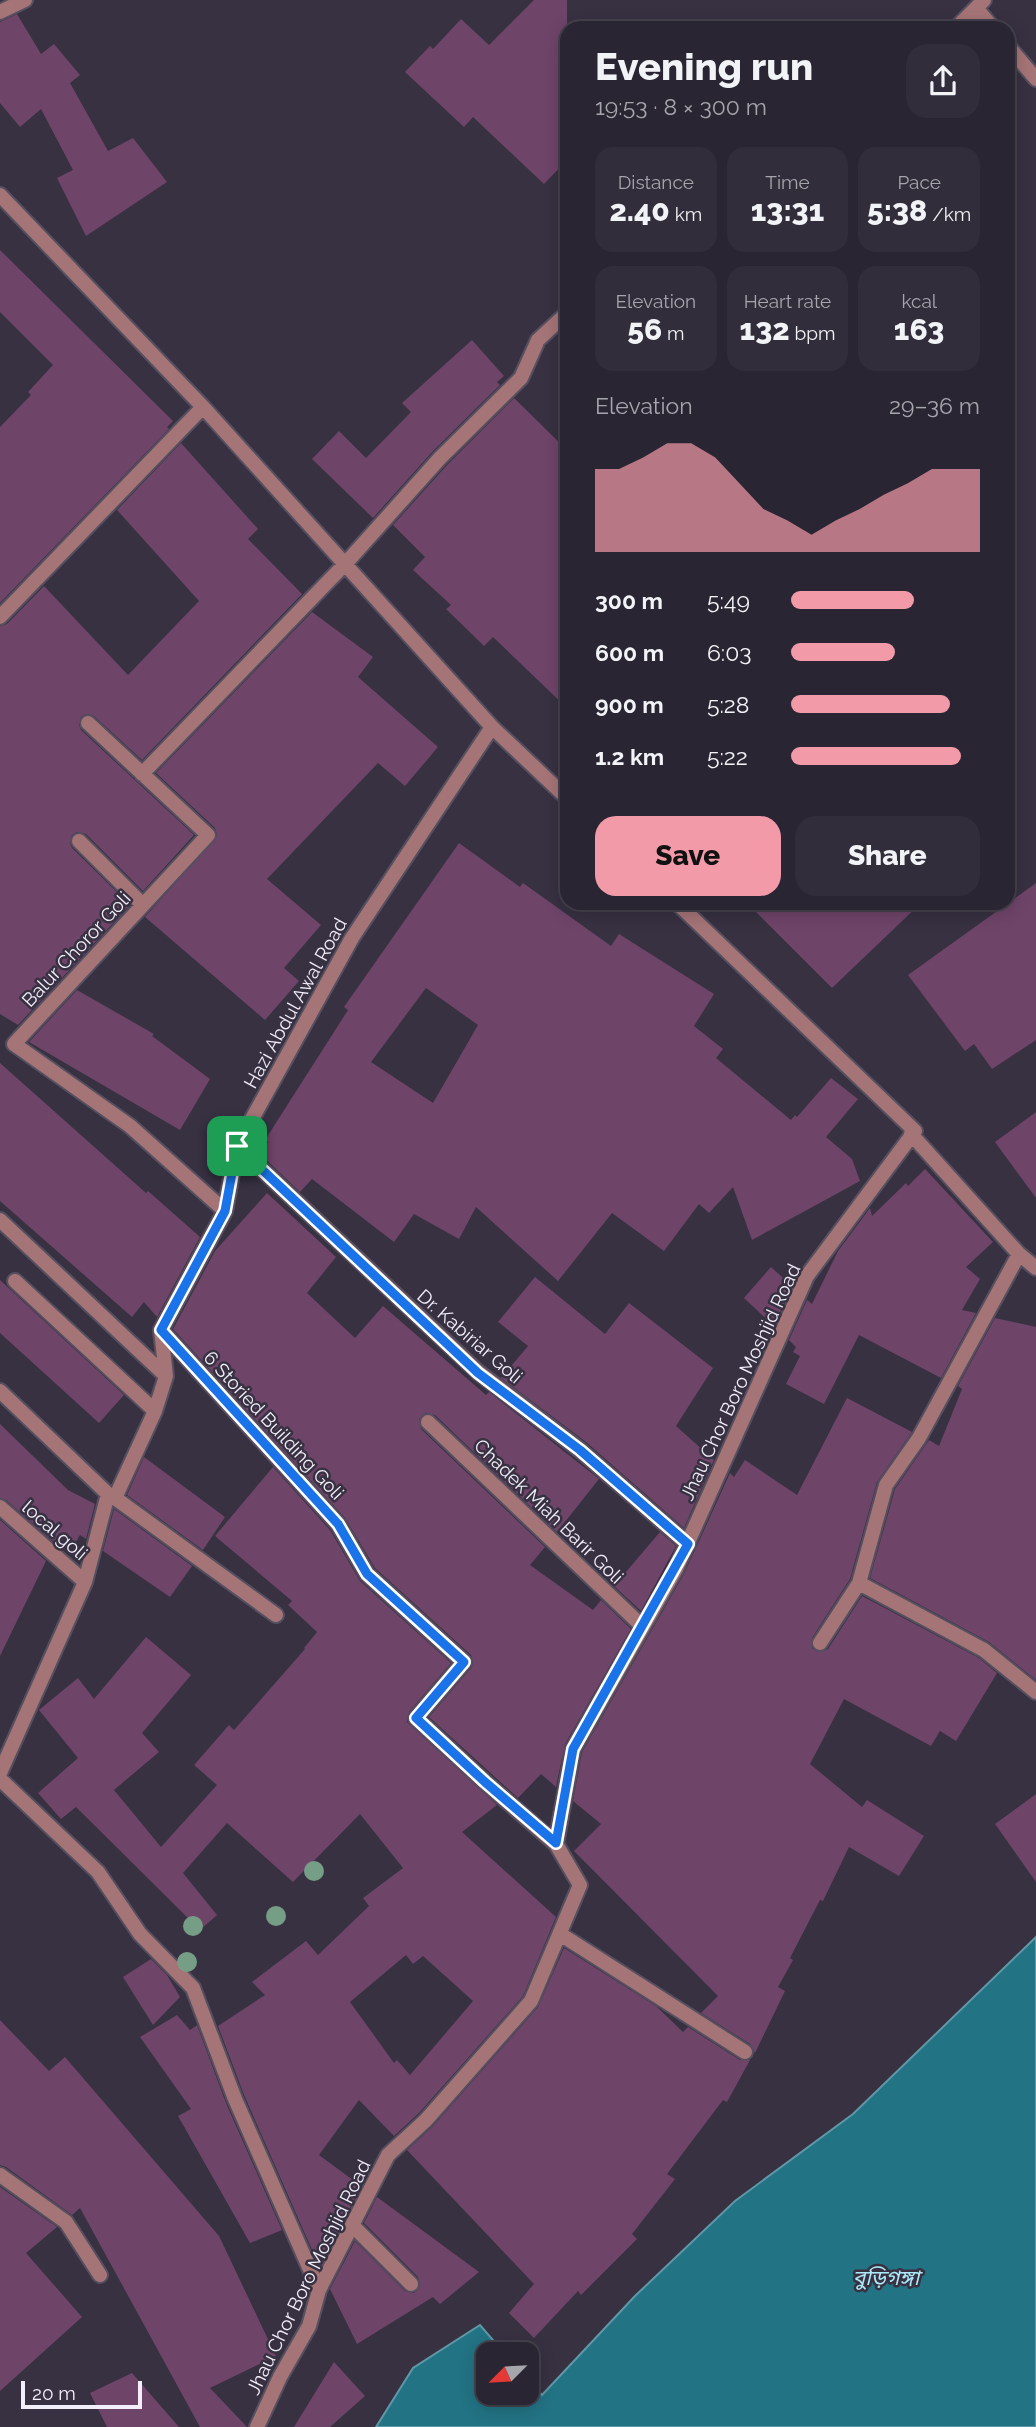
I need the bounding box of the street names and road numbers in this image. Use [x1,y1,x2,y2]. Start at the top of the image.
street label: Balur Choror Goli [17,887,135,1011]
street label: Hazi Abdul Awal Road [239,914,351,1092]
street label: Jhau Chor Boro Moshjid Road [675,1260,805,1504]
street label: Dr. Kabiriar Goli [413,1284,527,1388]
street label: 6 Storied Building Goli [199,1346,349,1504]
street label: Chadek Miah Barir Goli [470,1434,628,1588]
street label: local goli [18,1496,92,1564]
street label: Jhau Chor Boro Moshjid Road [241,2156,375,2398]

